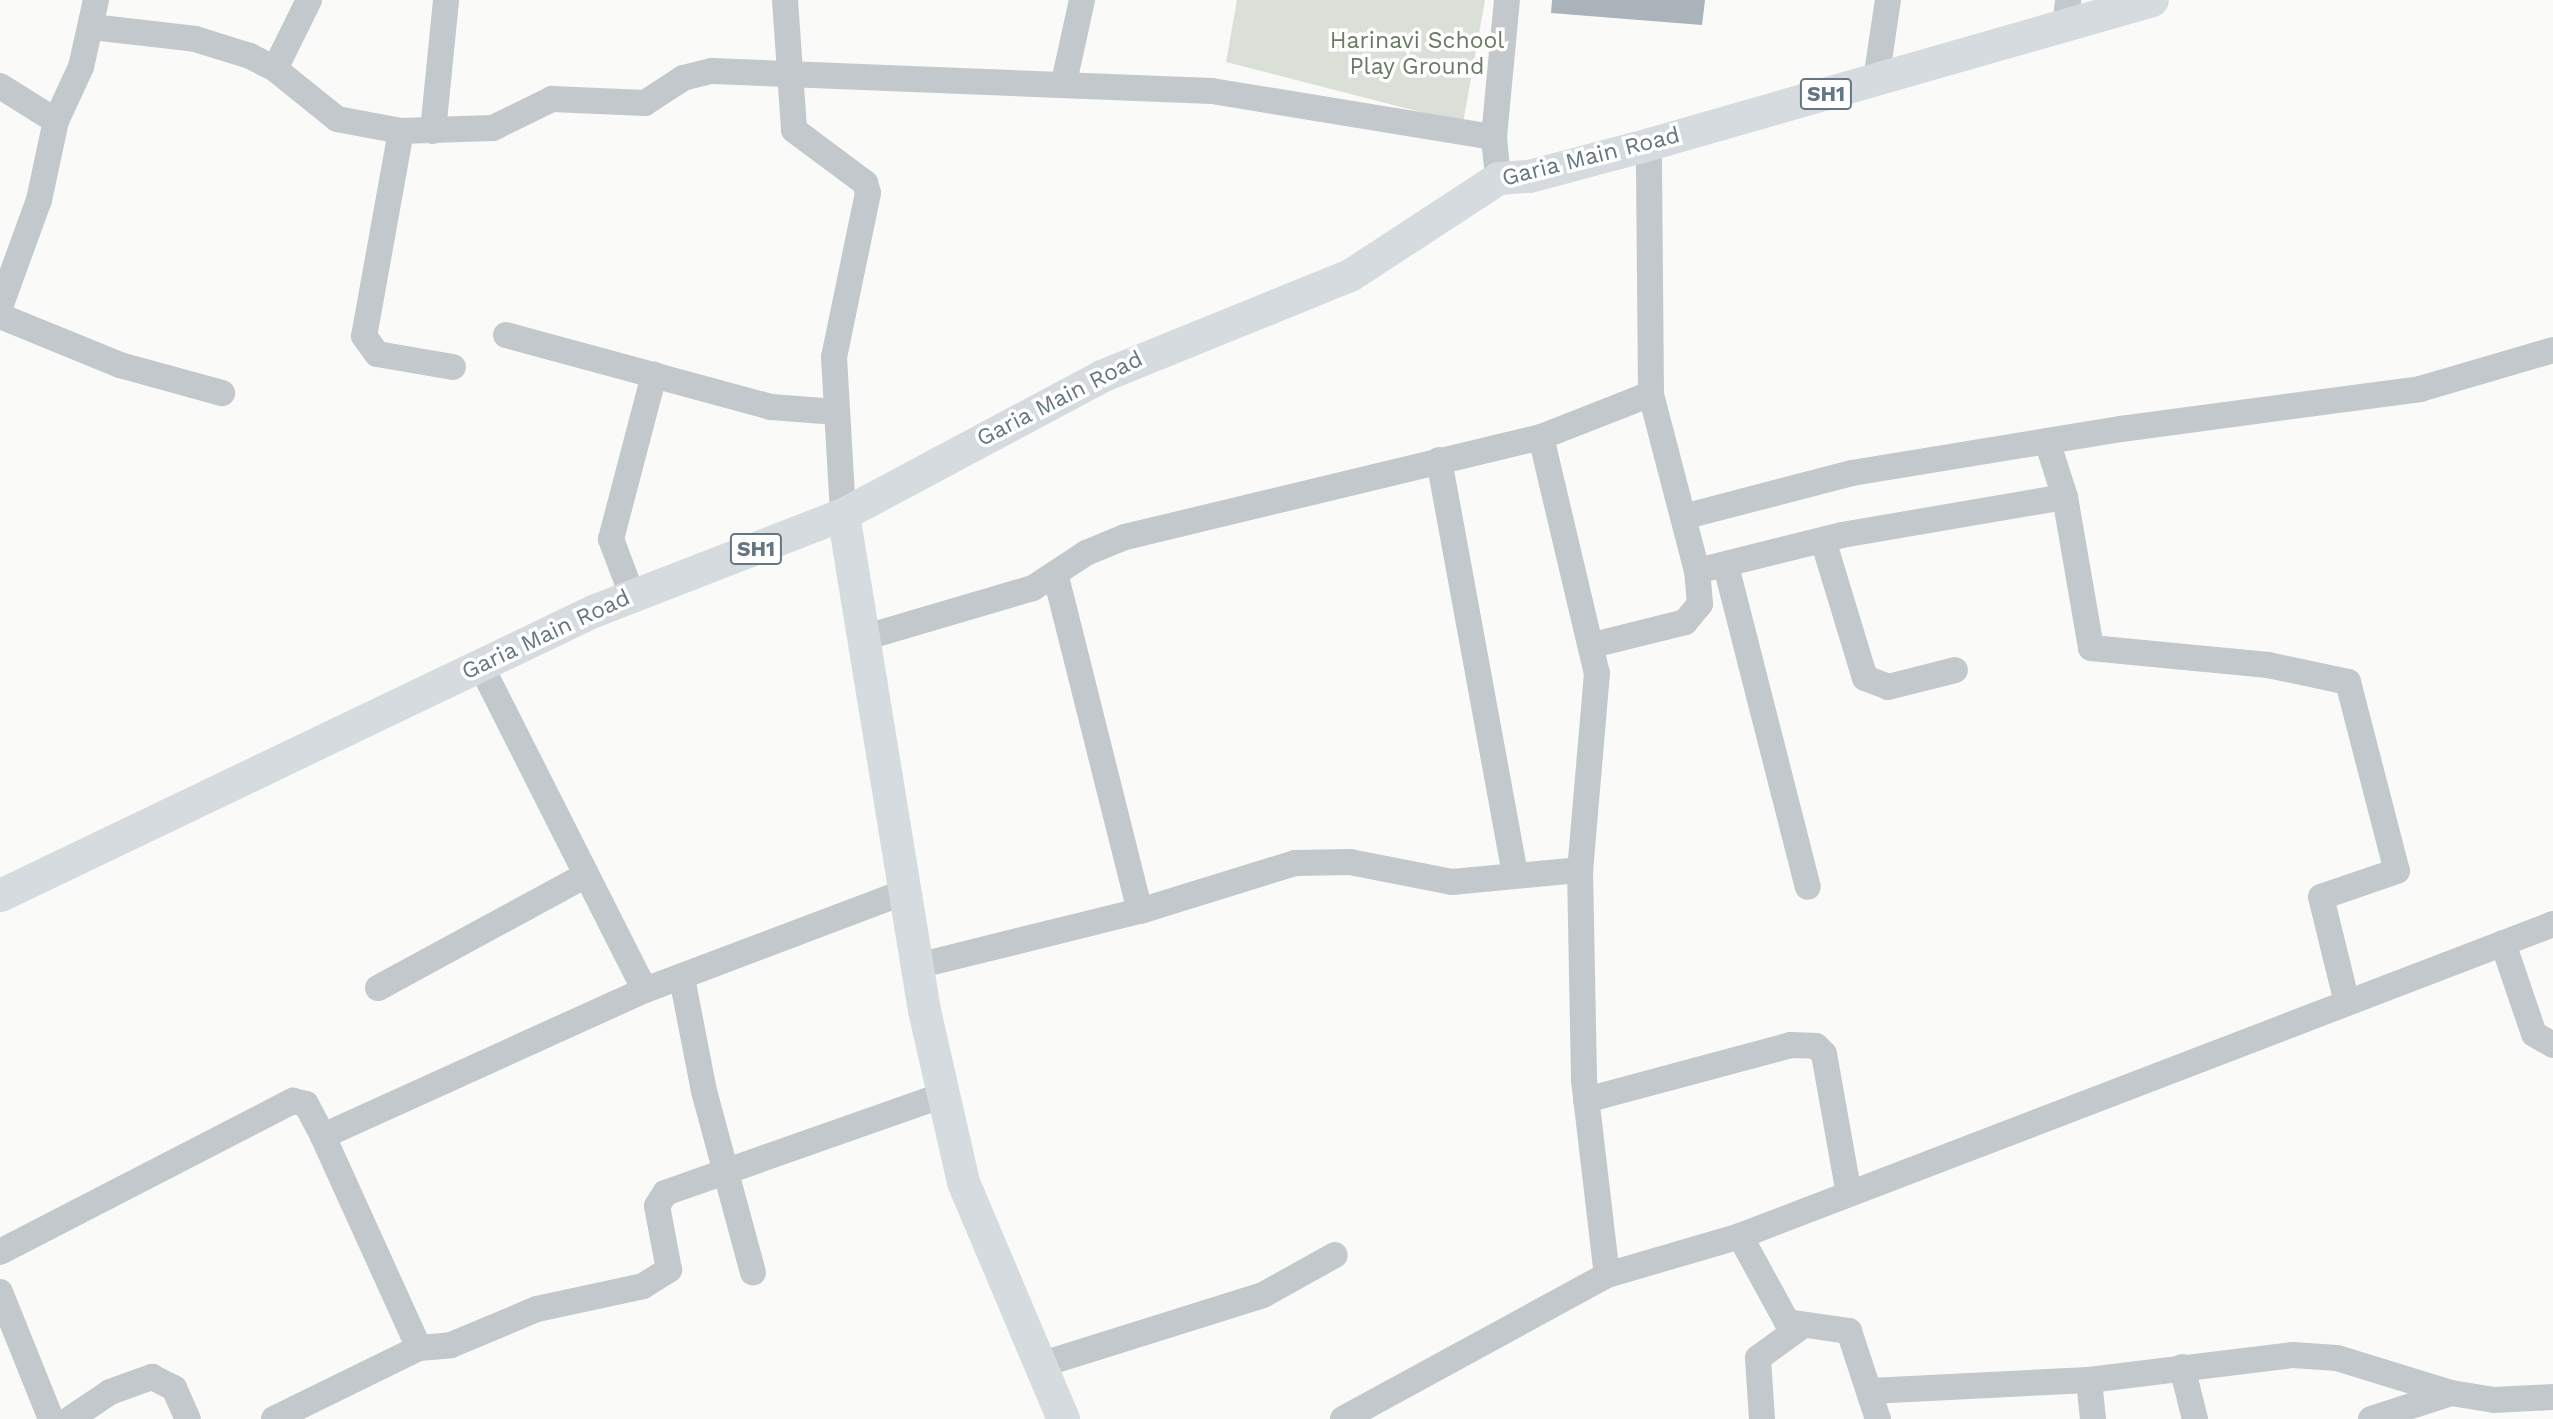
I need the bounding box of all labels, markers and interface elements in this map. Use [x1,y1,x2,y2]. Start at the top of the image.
park label: Harinavi School Play Ground [1330,27,1504,81]
road number: SH1 [1800,76,1852,112]
street label: Garia Main Road [1499,121,1683,193]
street label: Garia Main Road [972,345,1148,453]
road number: SH1 [730,532,782,566]
street label: Garia Main Road [457,584,635,686]

